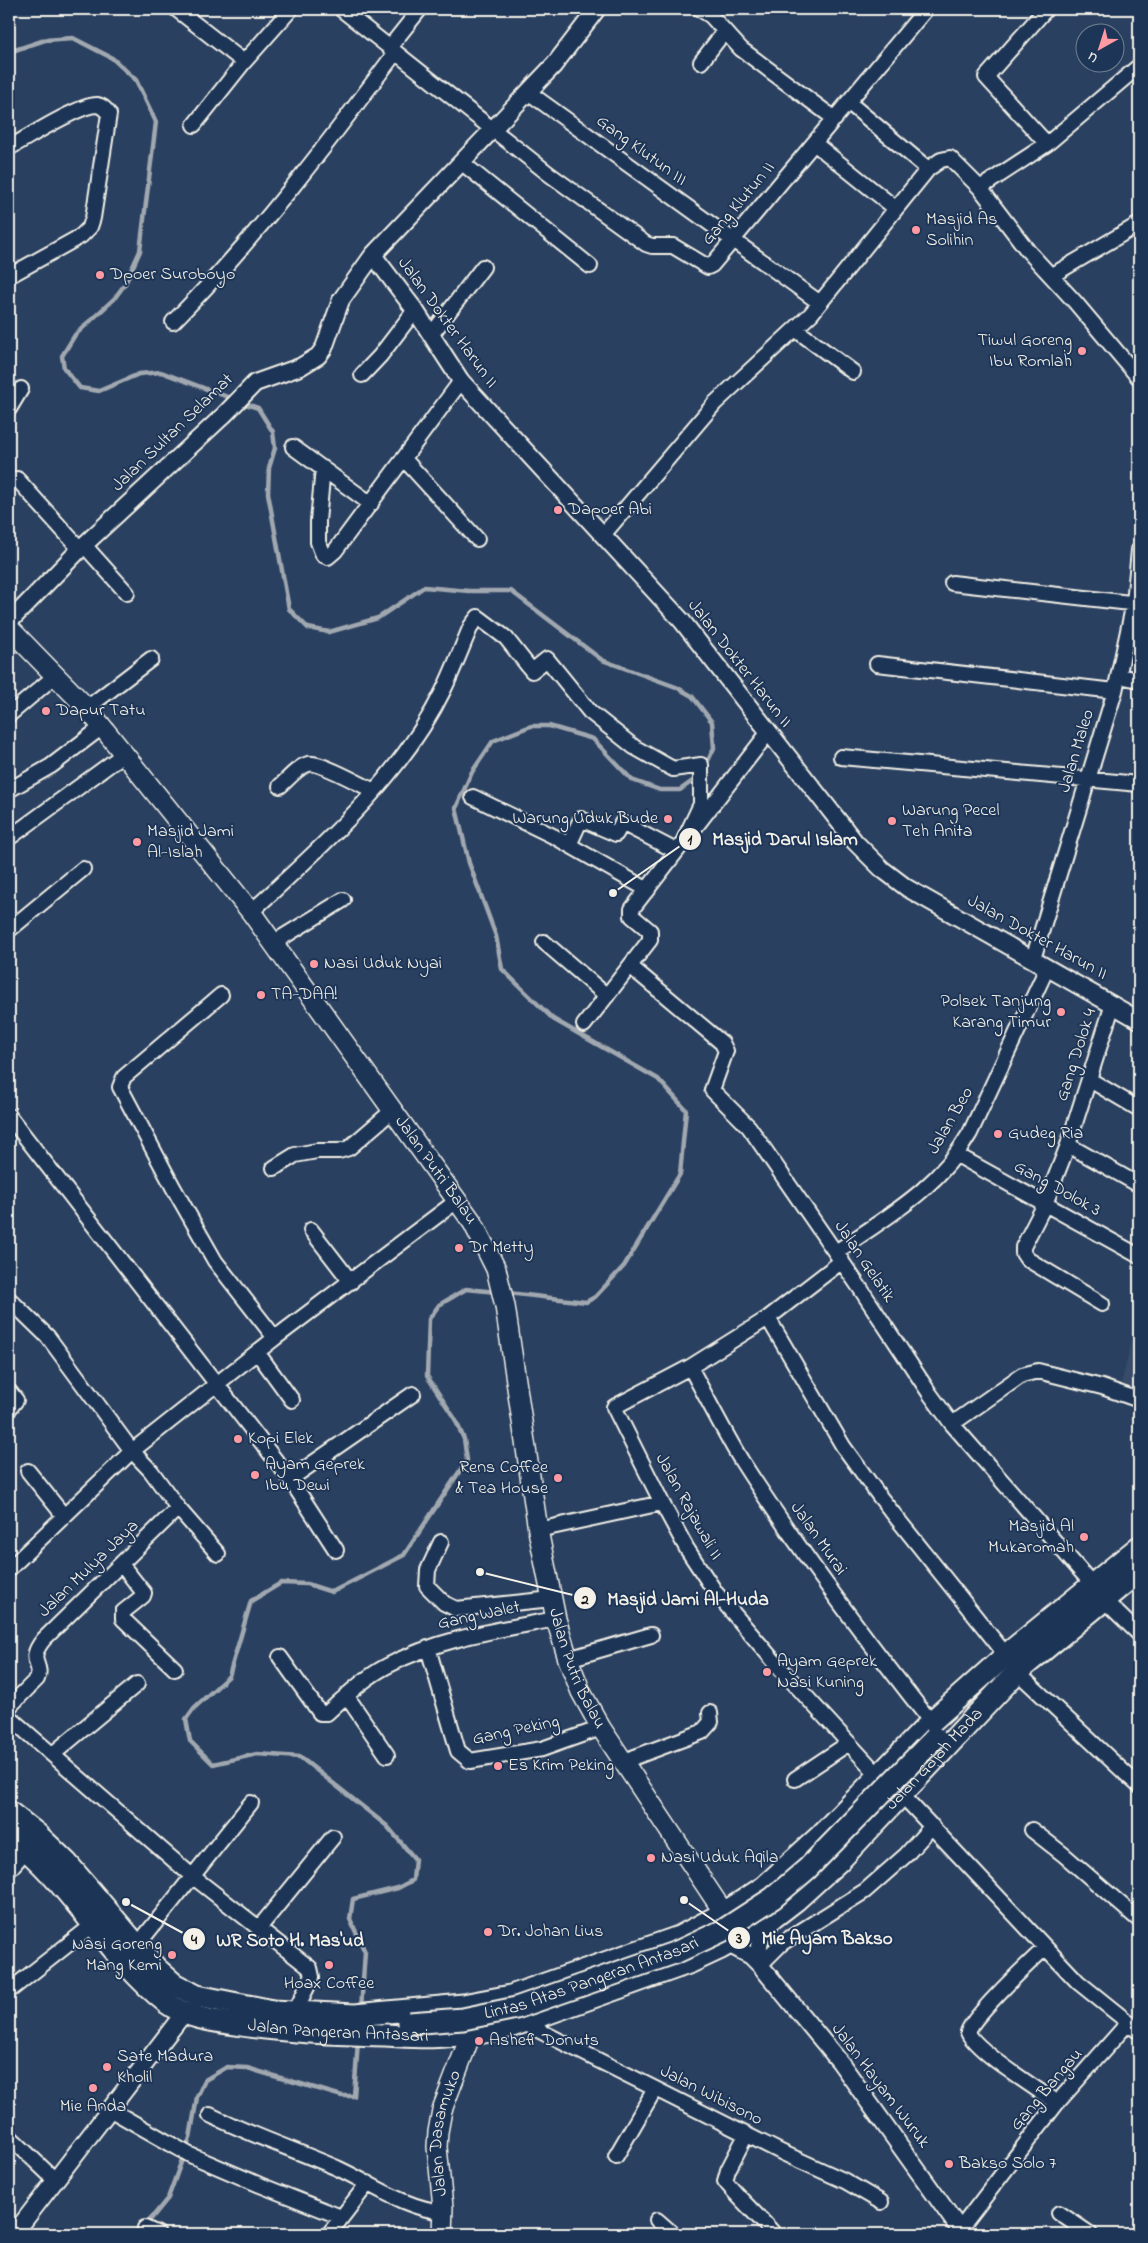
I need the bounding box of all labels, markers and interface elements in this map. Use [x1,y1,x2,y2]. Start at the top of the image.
north arrow [1076,22,1126,72]
text: U [1083,46,1103,68]
street label: Gang Klutun III [590,109,692,194]
street label: Gang Klutun II [696,156,783,252]
place label: Masjid As Solihin [926,207,998,254]
marker: Masjid As Solihin [910,224,922,236]
street label: Jalan Dokter Harun II [390,252,504,394]
place label: Dpoer Suroboyo [109,262,235,288]
marker: Dpoer Suroboyo [94,269,106,281]
place label: Tiwul Goreng Ibu Romlah [978,328,1072,375]
marker: Tiwul Goreng Ibu Romlah [1076,345,1088,357]
street label: Jalan Sultan Selamat [106,368,240,498]
place label: Dapoer Abi [567,497,652,523]
marker: Dapoer Abi [552,504,564,516]
street label: Jalan Dokter Harun II [681,594,797,734]
place label: Dapur Tatu [55,698,145,724]
marker: Dapur Tatu [40,705,52,717]
street label: Jalan Maleo [1052,706,1102,796]
place label: Warung Pecel Teh Anita [902,798,999,845]
place label: Warung Uduk Bude [512,806,659,833]
marker: Warung Uduk Bude [662,813,674,825]
marker: Warung Pecel Teh Anita [886,815,898,827]
place label: Masjid Jami Al-Islah [147,819,234,866]
callout: Masjid Darul Islam [677,822,868,856]
text: Masjid Darul Islam [712,827,858,854]
text: 1 [688,829,693,851]
marker: Masjid Jami Al-Islah [131,836,143,848]
street label: Jalan Dokter Harun II [962,889,1112,987]
place label: Nasi Uduk Nyai [324,951,442,977]
marker: Nasi Uduk Nyai [308,958,320,970]
place label: TA-DAA! [271,982,338,1008]
marker: TA-DAA! [255,989,267,1001]
place label: Polsek Tanjung Karang Timur [940,989,1051,1037]
street label: Gang Dolok 4 [1050,1005,1105,1105]
marker: Polsek Tanjung Karang Timur [1055,1006,1067,1018]
street label: Jalan Beo [921,1082,981,1160]
street label: Jalan Putri Balau [388,1111,483,1230]
place label: Gudeg Ria [1008,1121,1083,1148]
marker: Gudeg Ria [992,1128,1004,1140]
street label: Gang Dolok 3 [1008,1154,1105,1225]
street label: Jalan Gelatik [827,1216,901,1308]
place label: Dr Metty [468,1235,533,1261]
marker: Dr Metty [453,1242,465,1254]
place label: Kopi Elek [248,1426,314,1452]
marker: Kopi Elek [232,1433,244,1445]
street label: Jalan Rajawali II [648,1449,728,1565]
place label: Ayam Geprek Ibu Dewi [265,1452,365,1499]
place label: Rens Coffee & Tea House [455,1455,549,1502]
marker: Ayam Geprek Ibu Dewi [249,1469,261,1481]
marker: Rens Coffee & Tea House [552,1472,564,1484]
street label: Jalan Murai [783,1497,853,1581]
street label: Jalan Mulya Jaya [33,1514,145,1624]
place label: Masjid Al Mukaromah [988,1514,1074,1561]
marker: Masjid Al Mukaromah [1078,1531,1090,1543]
callout: Masjid Jami Al-Huda [573,1581,779,1615]
text: Masjid Jami Al-Huda [607,1587,769,1614]
text: 2 [580,1589,589,1611]
street label: Gang Walet [436,1595,523,1638]
street label: Jalan Putri Balau [541,1606,612,1734]
place label: Ayam Geprek Nasi Kuning [777,1649,877,1697]
marker: Ayam Geprek Nasi Kuning [761,1666,773,1678]
street label: Jalan Gajah Mada [880,1702,990,1817]
street label: Gang Peking [470,1709,562,1754]
place label: Es Krim Peking [508,1753,614,1780]
marker: Es Krim Peking [492,1760,504,1772]
place label: Nasi Uduk Aqila [661,1845,778,1871]
marker: Nasi Uduk Aqila [645,1852,657,1864]
place label: Dr. Johan Lius [497,1919,604,1945]
callout: Mie Ayam Bakso [726,1921,902,1955]
callout: WR Soto H. Mas'ud [181,1922,374,1956]
marker: Dr. Johan Lius [482,1926,494,1938]
text: Mie Ayam Bakso [761,1926,893,1955]
text: WR Soto H. Mas'ud [216,1928,364,1955]
text: 3 [735,1928,742,1950]
text: 4 [190,1929,198,1951]
street label: Lintas Atas Pangeran Antasari [482,1931,703,2027]
place label: Nasi Goreng Mang Kemi [72,1932,162,1980]
marker: Nasi Goreng Mang Kemi [166,1949,178,1961]
marker: Hoax Coffee [323,1959,335,1971]
place label: Hoax Coffee [284,1971,375,1997]
street label: Jalan Pangeran Antasari [246,2013,429,2050]
street label: Jalan Hayam Wuruk [824,2018,936,2154]
place label: Ashefi Donuts [489,2028,599,2054]
marker: Ashefi Donuts [473,2035,485,2047]
street label: Gang Bangau [1005,2043,1090,2138]
place label: Sate Madura Kholil [117,2044,213,2091]
street label: Jalan Wibisono [655,2059,767,2133]
marker: Sate Madura Kholil [101,2061,113,2073]
street label: Jalan Dasamuko [424,2067,469,2197]
marker: Mie Anda [87,2082,99,2094]
place label: Mie Anda [60,2094,126,2120]
place label: Bakso Solo 7 [958,2151,1057,2177]
marker: Bakso Solo 7 [943,2158,955,2170]

